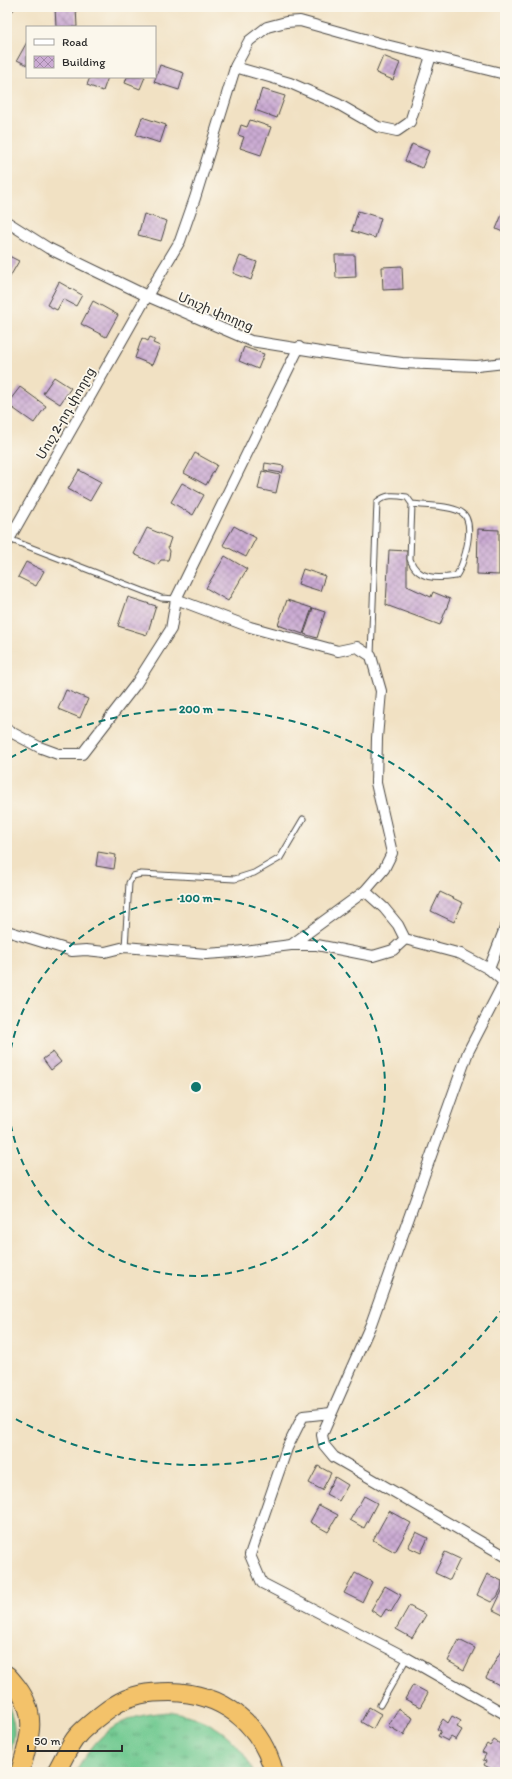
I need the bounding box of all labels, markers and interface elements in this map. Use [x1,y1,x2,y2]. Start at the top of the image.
legend [26,26,156,78]
text: Road [62,35,88,49]
text: Building [62,55,106,69]
street label: Մուշի փողոց [176,289,256,334]
street label: Մուշ 2-րդ փողոց [33,365,98,462]
text: 200 m [179,702,214,716]
text: 100 m [179,891,213,905]
centre of rings [189,1080,203,1094]
scale bar [28,1727,122,1753]
text: 50 m [34,1734,60,1748]

